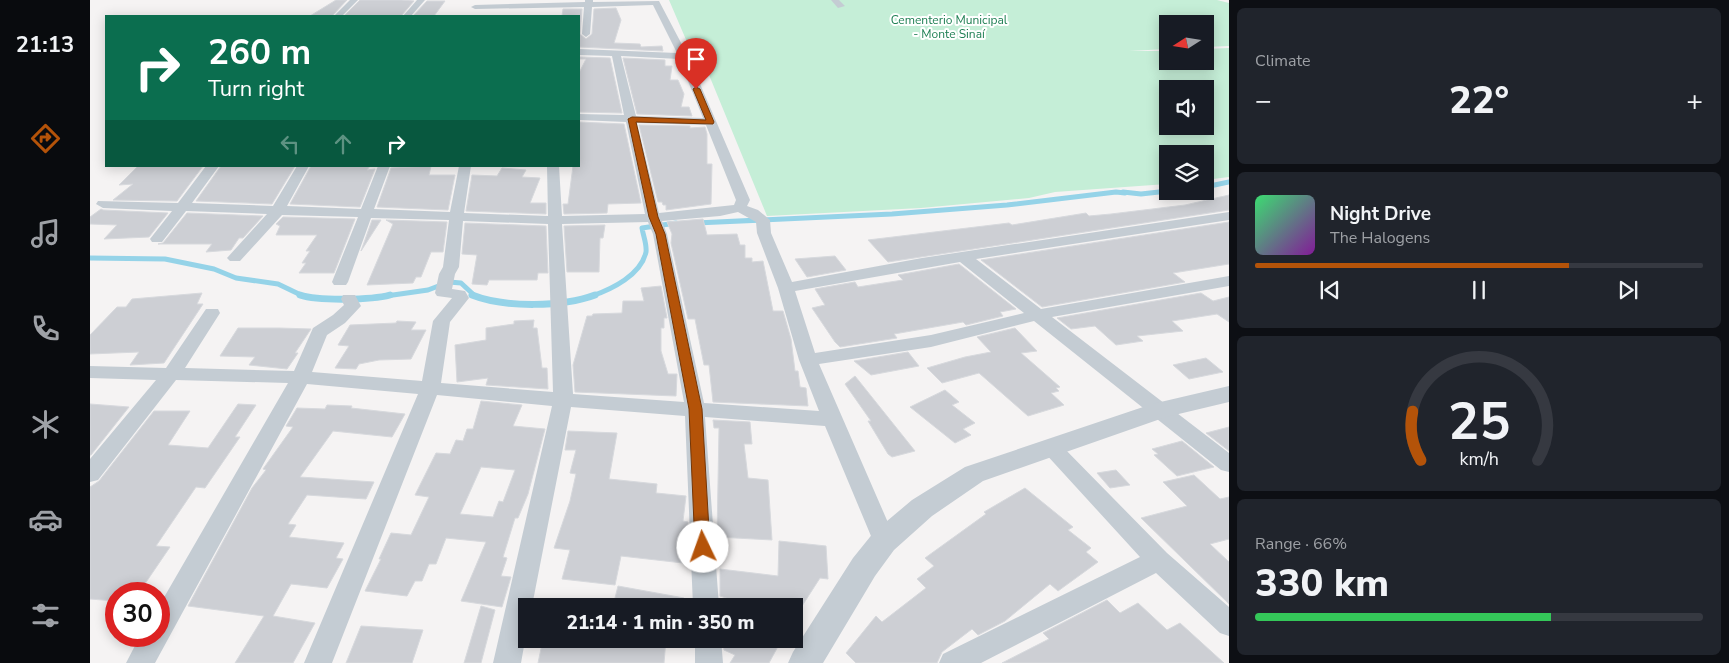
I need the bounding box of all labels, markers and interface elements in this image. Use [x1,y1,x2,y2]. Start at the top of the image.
park label: Cementerio Municipal - Monte Sinaí [891,12,1008,42]
north arrow [1159,15,1214,70]
map controls [1159,15,1214,200]
text: 260 m [208,29,311,76]
text: 21:13 [16,30,74,60]
icon: right [125,35,190,100]
pin [675,38,717,89]
icon: arrive [682,45,710,73]
text: Climate [1255,50,1310,72]
text: Turn right [208,74,304,104]
text: 22° [1449,75,1509,126]
button: sound [1159,80,1214,135]
text: − [1255,82,1272,120]
text: + [1686,82,1703,120]
icon: directions [28,121,63,156]
icon: left [276,130,304,158]
icon: ahead [329,130,357,158]
icon: right [382,130,410,158]
button: layers [1159,145,1214,200]
text: Night Drive [1330,201,1431,227]
icon: music [28,216,63,251]
text: The Halogens [1330,227,1430,249]
icon: previous [1316,276,1344,304]
icon: pause [1465,276,1493,304]
icon: next [1614,276,1642,304]
icon: phone [28,311,63,346]
text: 25 [1448,386,1510,457]
icon: climate [28,407,63,442]
text: km/h [1459,447,1499,471]
icon: car [28,502,63,537]
position arrow [676,520,728,572]
text: Range · 66% [1255,533,1347,555]
text: 330 km [1255,558,1389,609]
speed limit sign: 30 [105,582,170,647]
icon: filters [28,598,63,633]
text: 21:14 · 1 min · 350 m [567,610,754,636]

